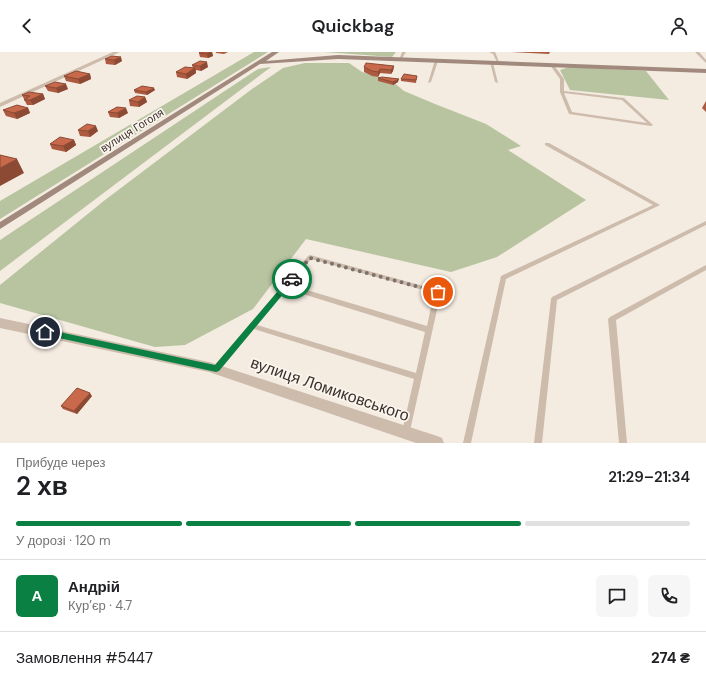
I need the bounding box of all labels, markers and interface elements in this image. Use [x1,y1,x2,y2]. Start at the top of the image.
text: Quickbag [312,14,394,38]
icon: back [16,15,38,37]
icon: person [668,15,690,37]
street label: вулиця Гоголя [98,105,166,155]
courier [272,259,312,299]
icon: car [281,268,303,290]
pin [421,275,455,309]
icon: bag [427,281,449,303]
pin [28,315,62,349]
icon: home [34,321,56,343]
street label: вулиця Ломиковського [248,352,412,426]
text: Прибуде через [16,454,105,471]
text: 21:29–21:34 [608,467,690,487]
text: 2 хв [16,469,68,503]
text: У дорозі · 120 m [16,532,111,549]
button: chat [596,575,638,617]
button: phone [648,575,690,617]
text: Андрій [68,577,120,597]
text: А [32,586,42,606]
text: Кур’єр · 4.7 [68,597,132,614]
text: Замовлення #5447 [16,648,153,668]
text: 274 ₴ [651,648,690,668]

